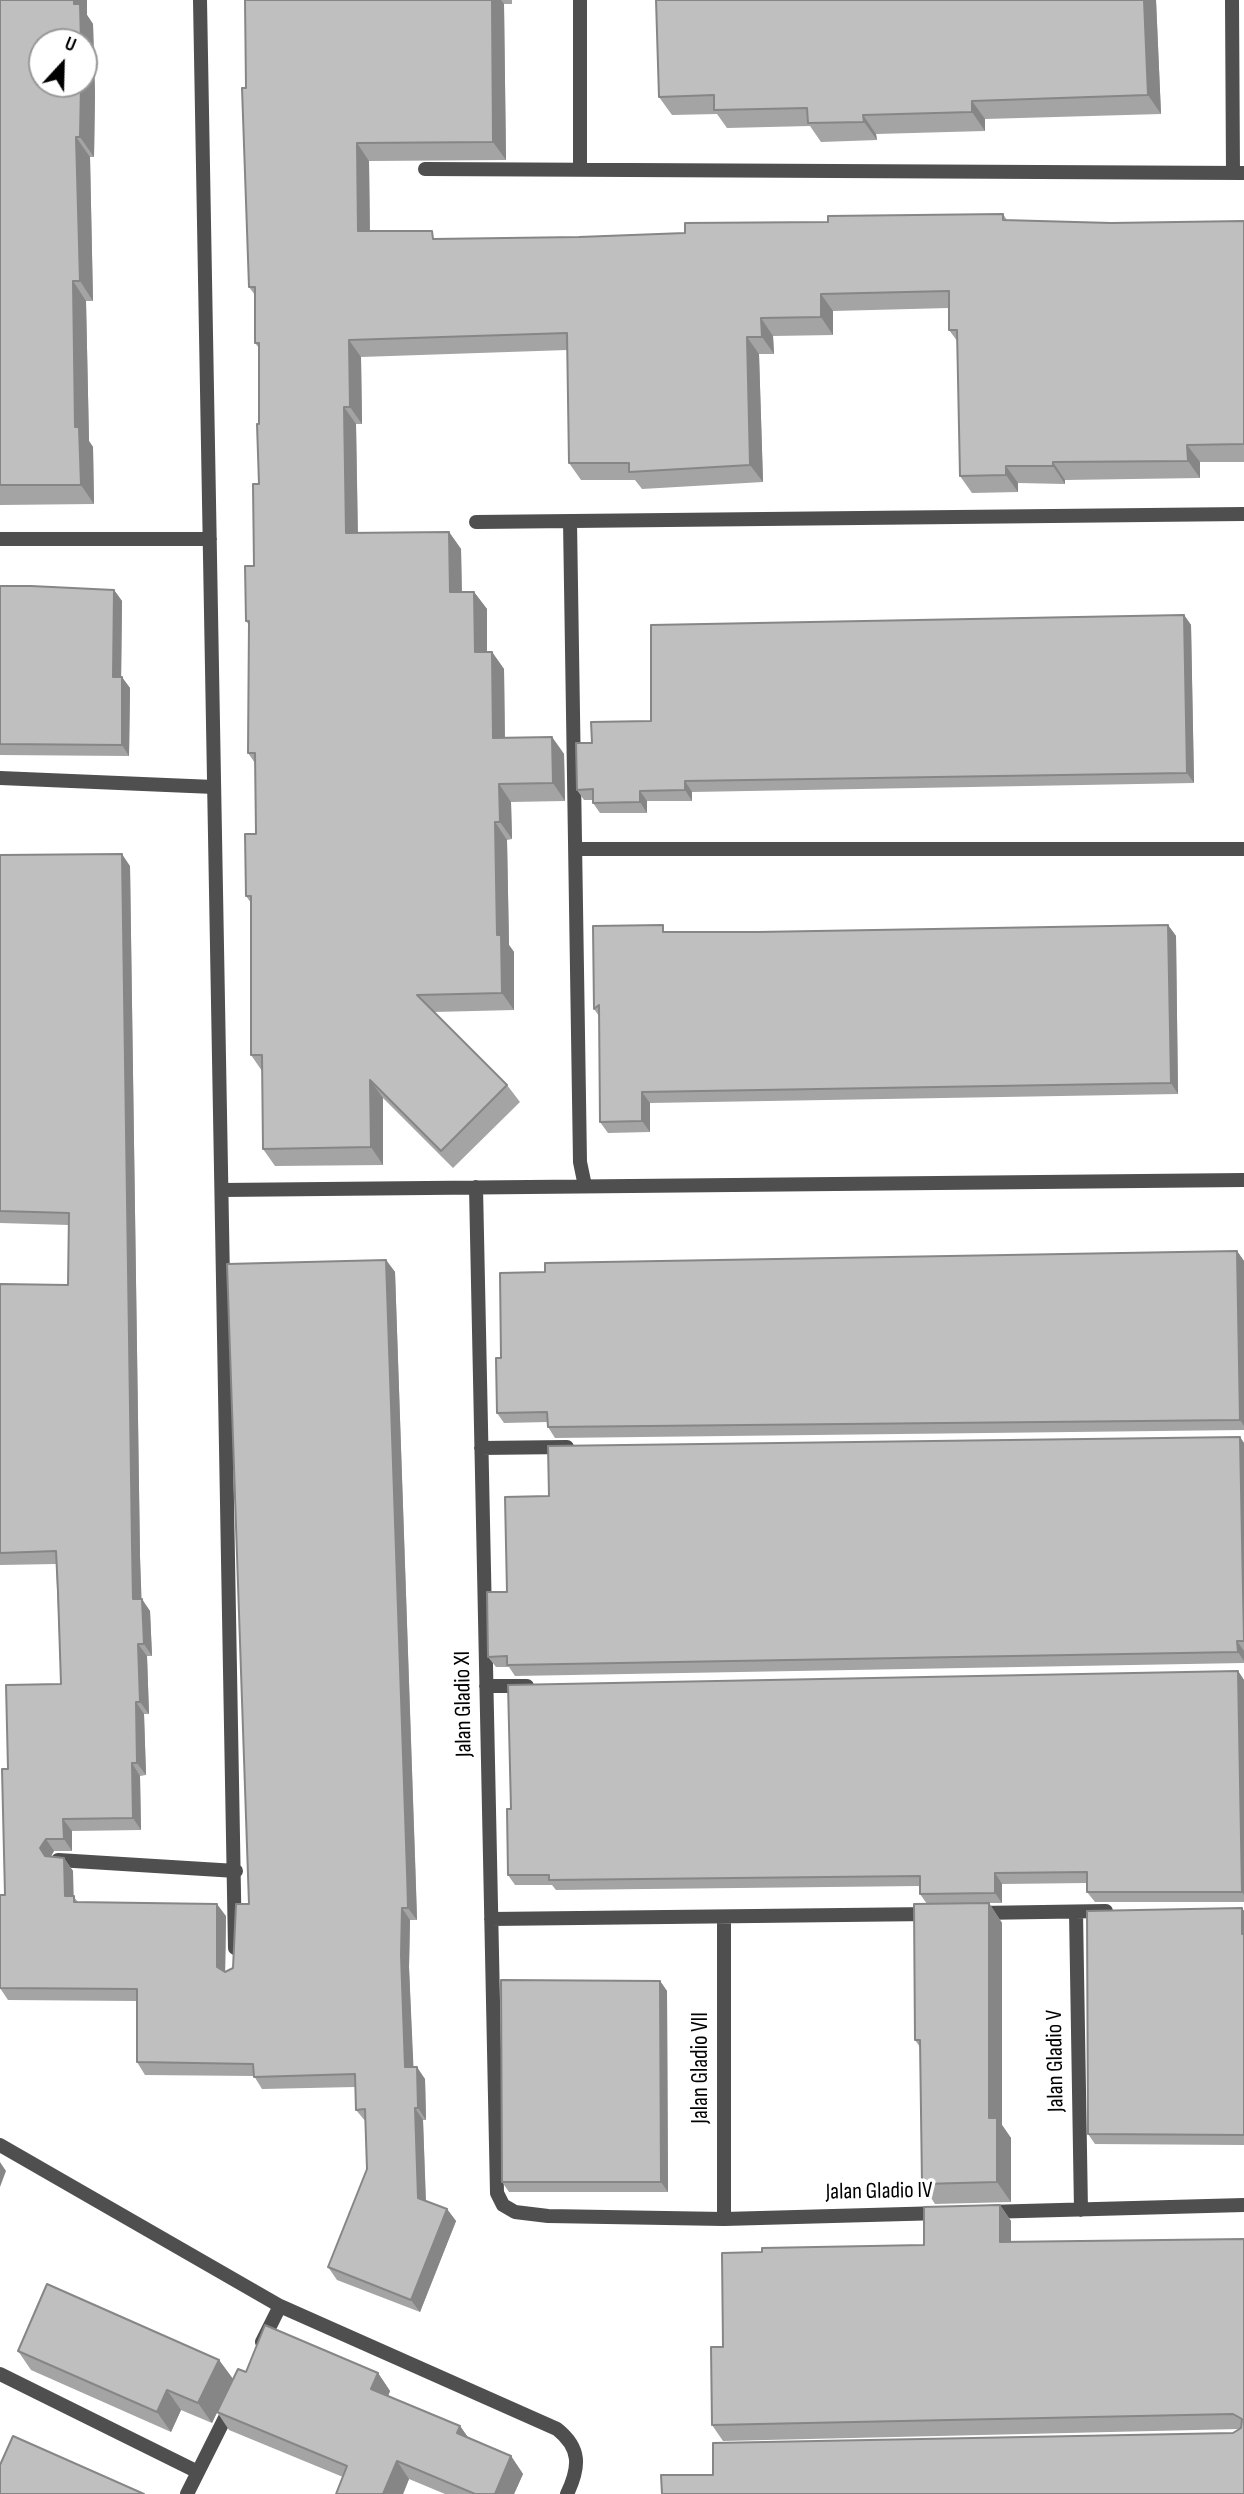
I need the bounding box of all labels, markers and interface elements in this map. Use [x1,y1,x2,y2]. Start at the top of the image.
north arrow [28,28,98,98]
text: U [61,32,79,57]
street label: Jalan Gladio XI [449,1651,479,1757]
street label: Jalan Gladio V [1041,2010,1071,2112]
street label: Jalan Gladio VII [687,2012,715,2124]
street label: Jalan Gladio IV [825,2177,933,2207]

